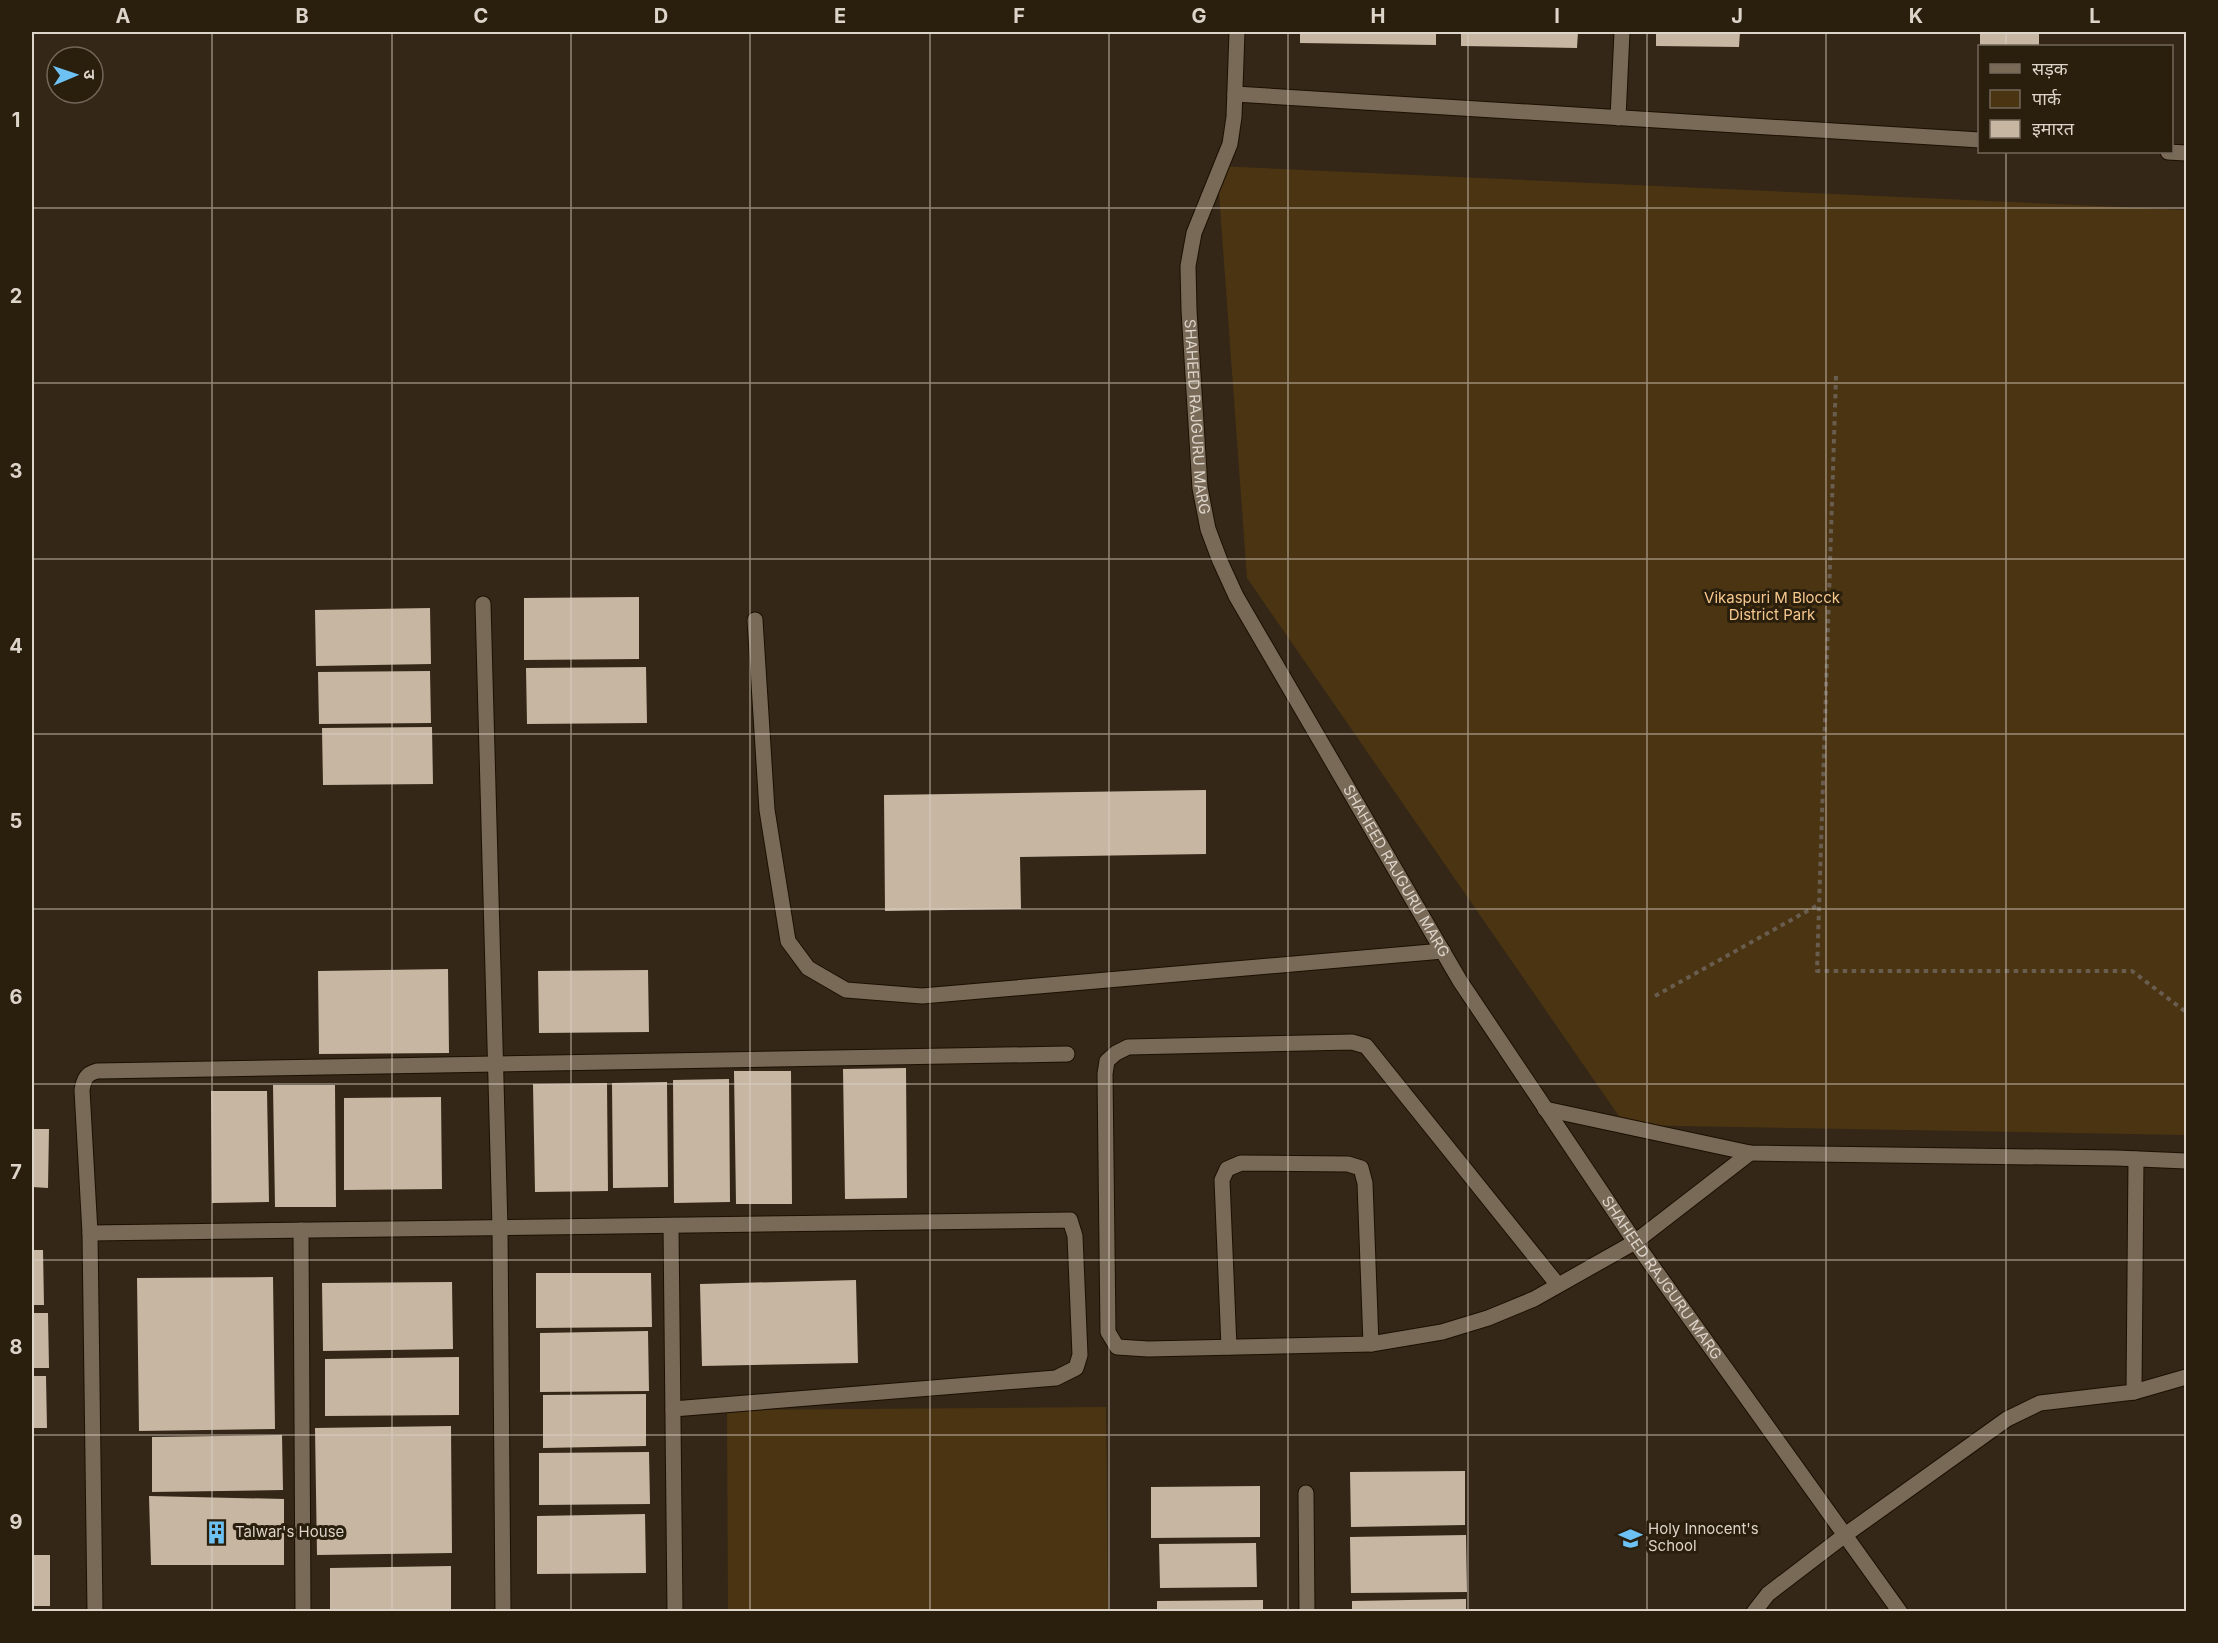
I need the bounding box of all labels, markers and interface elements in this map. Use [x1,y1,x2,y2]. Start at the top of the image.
text: A [116,4,131,28]
text: B [295,4,309,28]
text: C [474,4,488,28]
text: D [654,4,668,28]
text: E [834,4,846,28]
text: F [1013,4,1025,28]
text: G [1191,4,1207,28]
text: H [1371,4,1385,28]
text: I [1554,4,1560,28]
text: J [1731,4,1743,28]
text: K [1909,4,1923,28]
text: L [2089,4,2101,28]
north arrow [45,45,105,105]
legend [1978,45,2173,153]
text: सड़क [2032,58,2069,79]
text: उ [80,69,100,80]
text: पार्क [2032,88,2062,109]
text: 1 [12,108,20,132]
text: इमारत [2032,118,2075,139]
text: 2 [10,284,22,308]
street label: SHAHEED RAJGURU MARG [1181,318,1215,516]
text: 3 [10,459,22,483]
park label: Vikaspuri M Blocck District Park [1704,588,1841,624]
text: 4 [9,634,23,658]
street label: SHAHEED RAJGURU MARG [1339,781,1454,960]
text: 5 [10,809,22,833]
text: 6 [10,985,23,1009]
text: 7 [10,1160,22,1184]
street label: SHAHEED RAJGURU MARG [1598,1192,1726,1363]
text: 8 [9,1335,23,1359]
text: 9 [10,1510,23,1534]
building icon: Talwar's House [204,1519,230,1545]
place label: Holy Innocent's School [1648,1519,1759,1555]
place label: Talwar's House [235,1522,344,1541]
school or university icon: Holy Innocent's School [1617,1525,1643,1551]

